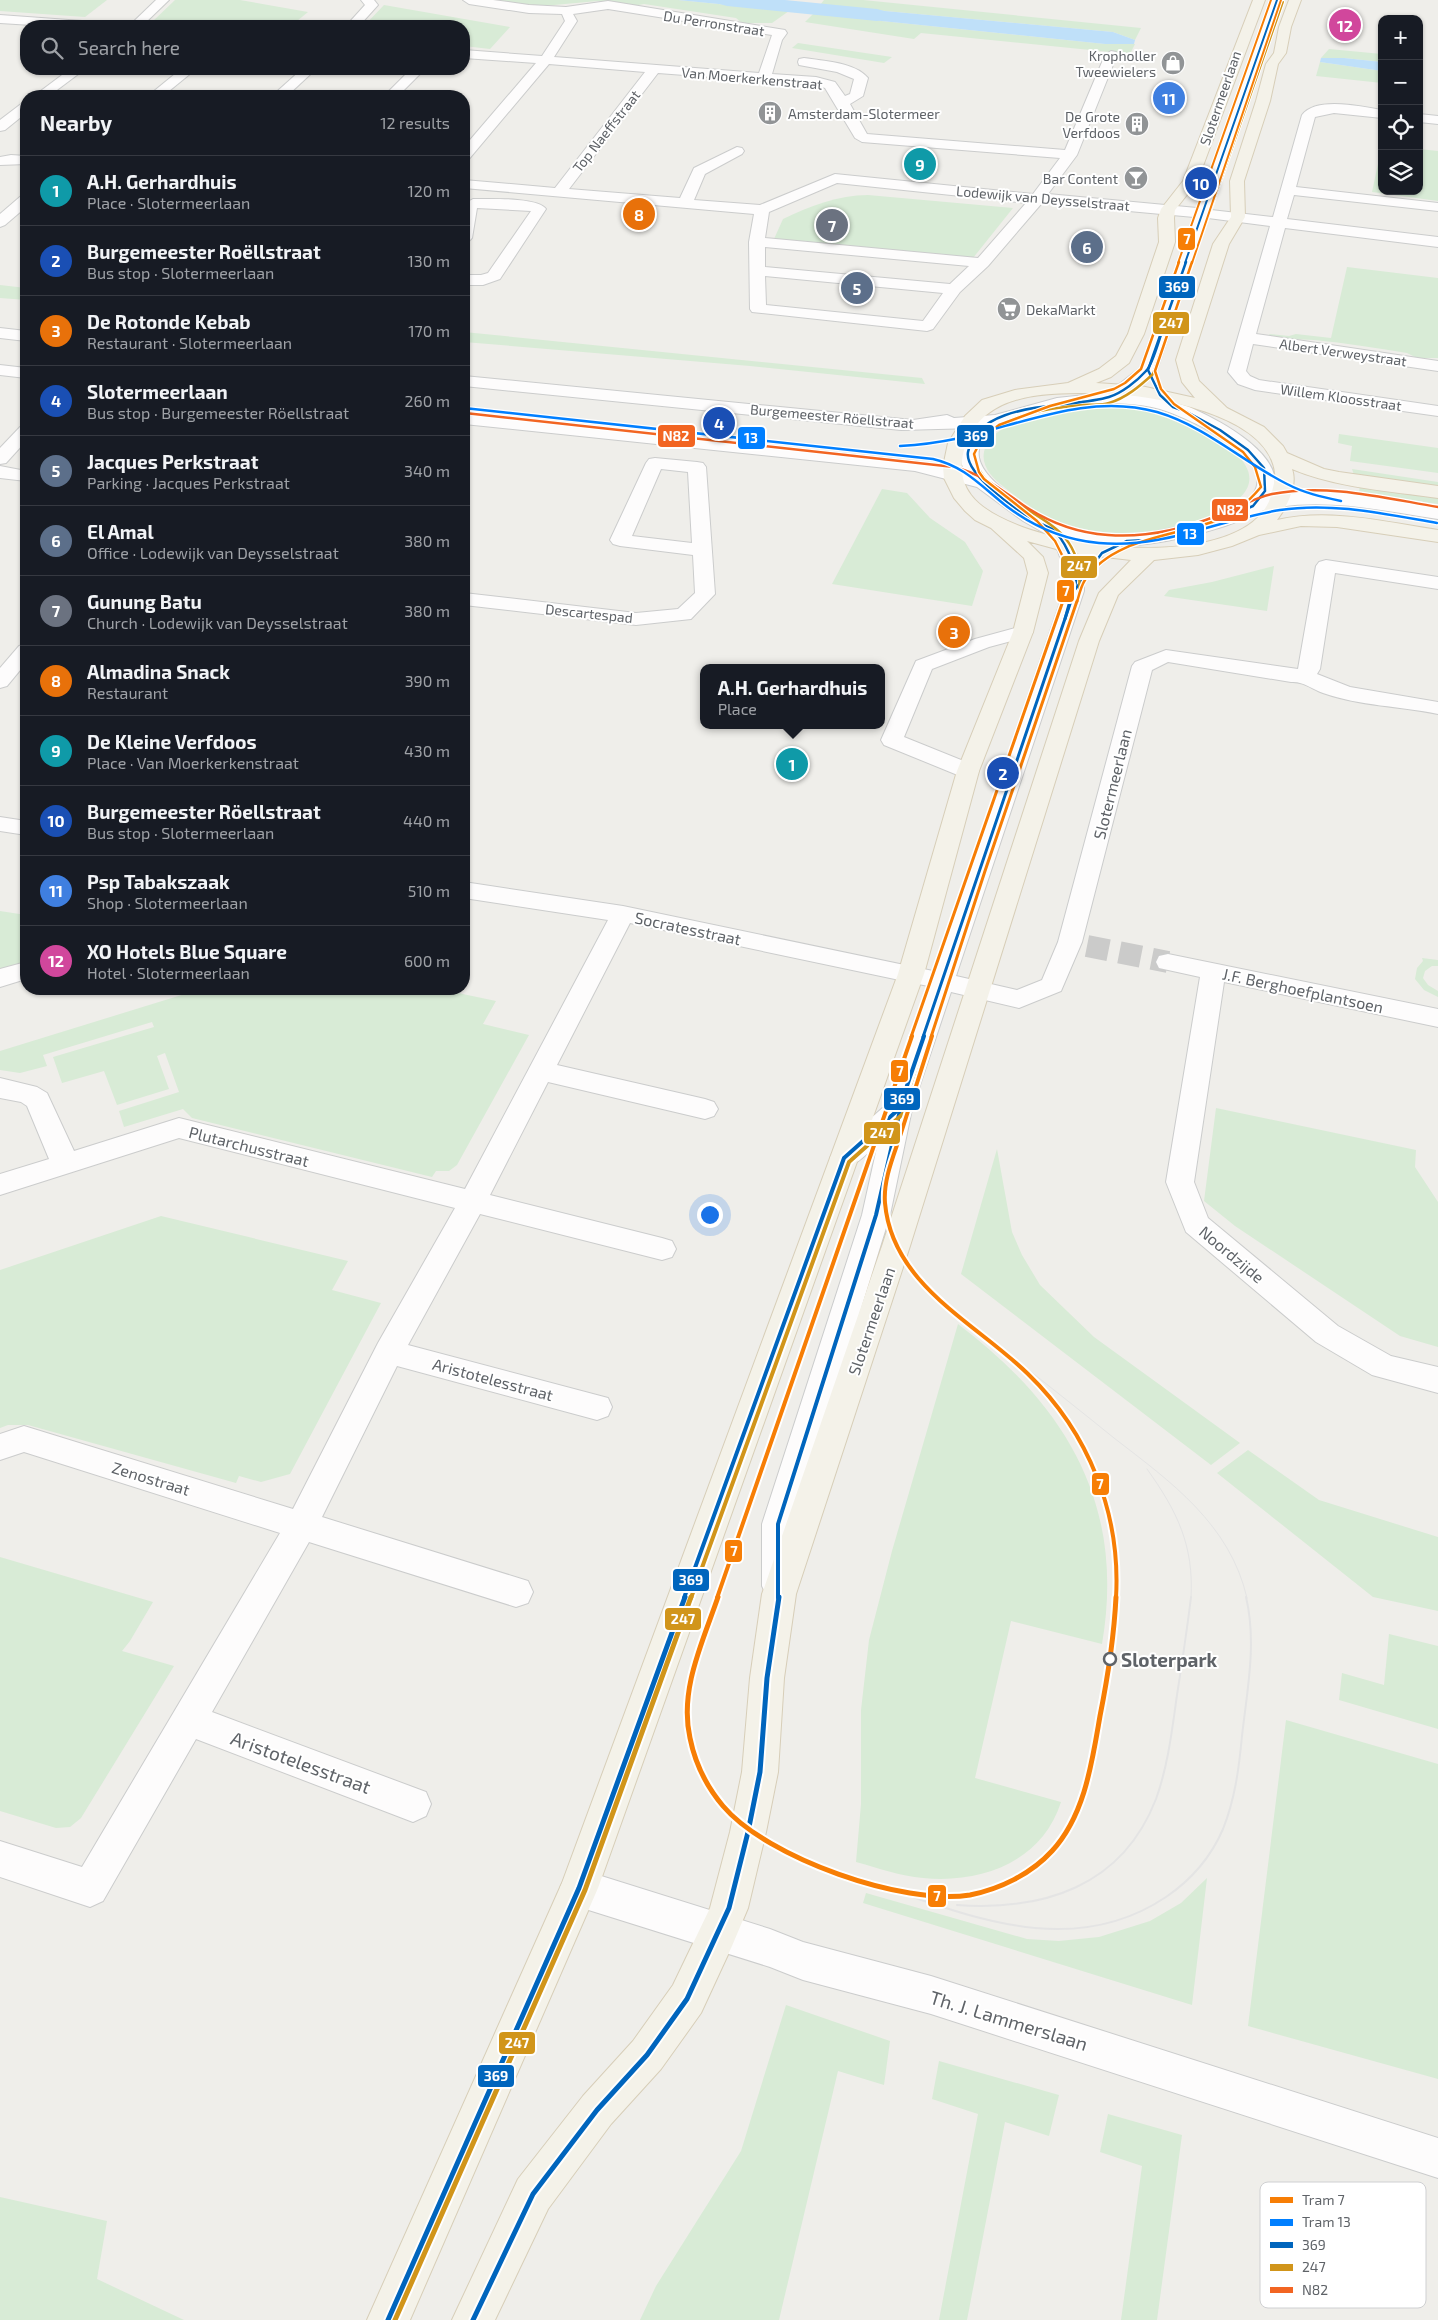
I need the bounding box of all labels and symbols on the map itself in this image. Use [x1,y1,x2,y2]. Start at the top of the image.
pin: 12 [1329,6,1361,44]
street label: Du Perronstraat [662,7,766,39]
place label: Kropholler Tweewielers [1075,47,1156,80]
street label: Slotermeerlaan [1196,48,1244,148]
shop icon: Kropholler Tweewielers [1160,50,1186,76]
street label: Van Moerkerkenstraat [681,63,823,93]
pin: 11 [1153,79,1185,117]
street label: Top Naeffstraat [569,87,643,175]
building icon: Amsterdam-Slotermeer [757,100,783,126]
place label: Amsterdam-Slotermeer [788,105,940,122]
place label: De Grote Verfdoos [1063,108,1120,141]
building icon: De Grote Verfdoos [1124,111,1150,137]
pin: 9 [904,145,936,183]
pin: 10 [1185,164,1217,202]
bar icon: Bar Content [1123,165,1149,191]
place label: Bar Content [1043,170,1118,187]
street label: Lodewijk van Deysselstraat [956,182,1130,214]
pin: 8 [623,195,655,233]
pin: 7 [816,206,848,244]
line badge: 7 [1177,227,1196,251]
pin: 6 [1071,228,1103,266]
text: 7 [1183,230,1191,247]
pin: 5 [841,269,873,307]
line badge: 369 [1158,275,1196,299]
text: 369 [1165,278,1189,295]
supermarket icon: DekaMarkt [996,296,1022,322]
place label: DekaMarkt [1026,301,1096,318]
line badge: 247 [1152,311,1190,335]
text: 247 [1159,314,1184,331]
street label: Albert Verweystraat [1278,335,1408,369]
street label: Willem Kloosstraat [1279,380,1403,414]
street label: Burgemeester Röellstraat [749,400,915,432]
pin: 4 [703,404,735,442]
line badge: N82 [657,424,696,448]
line badge: 369 [956,424,995,448]
line badge: 13 [737,426,766,450]
text: N82 [663,427,689,444]
text: 369 [964,427,988,444]
text: 13 [744,429,758,446]
line badge: N82 [1211,498,1249,522]
text: N82 [1217,501,1243,518]
line badge: 13 [1176,522,1205,546]
text: 13 [1183,525,1197,542]
line badge: 247 [1060,555,1098,579]
text: 247 [1067,557,1092,574]
line badge: 7 [1056,579,1075,603]
text: 7 [1062,582,1070,599]
street label: Descartespad [544,600,634,626]
pin: 3 [938,613,970,651]
street label: Slotermeerlaan [1089,727,1135,841]
pin: 1 [776,745,808,783]
pin: 2 [987,754,1019,792]
street label: Socratesstraat [633,907,743,949]
street label: J.F. Berghoefplantsoen [1221,964,1385,1016]
line badge: 7 [890,1059,909,1083]
text: 7 [896,1062,904,1079]
line badge: 369 [883,1087,921,1111]
text: 369 [890,1090,914,1107]
line badge: 247 [863,1121,901,1145]
street label: Plutarchusstraat [187,1122,311,1170]
text: 247 [870,1124,895,1141]
your location [697,1202,723,1228]
street label: Noordzijde [1195,1221,1268,1287]
street label: Slotermeerlaan [844,1264,898,1378]
street label: Aristotelesstraat [431,1354,555,1404]
street label: Zenostraat [110,1457,192,1499]
line badge: 7 [1091,1472,1110,1496]
text: 7 [1096,1475,1104,1492]
line badge: 7 [724,1539,743,1563]
text: 7 [730,1542,738,1559]
line badge: 369 [672,1568,710,1592]
text: 369 [679,1571,703,1588]
line badge: 247 [664,1607,702,1631]
text: 247 [671,1610,696,1627]
place label: Sloterpark [1121,1648,1217,1671]
marker: Sloterpark [1103,1652,1117,1666]
street label: Aristotelesstraat [228,1726,374,1798]
line badge: 7 [927,1884,947,1908]
text: 7 [933,1887,941,1904]
street label: Th. J. Lammerslaan [927,1985,1091,2055]
line badge: 247 [498,2031,536,2055]
text: 247 [505,2034,530,2051]
line badge: 369 [477,2064,515,2088]
text: 369 [484,2067,508,2084]
legend [1260,2182,1426,2308]
text: Tram 7 [1302,2191,1345,2208]
text: Tram 13 [1302,2213,1351,2230]
text: 369 [1302,2236,1326,2253]
text: 247 [1302,2258,1326,2275]
text: N82 [1302,2281,1328,2298]

